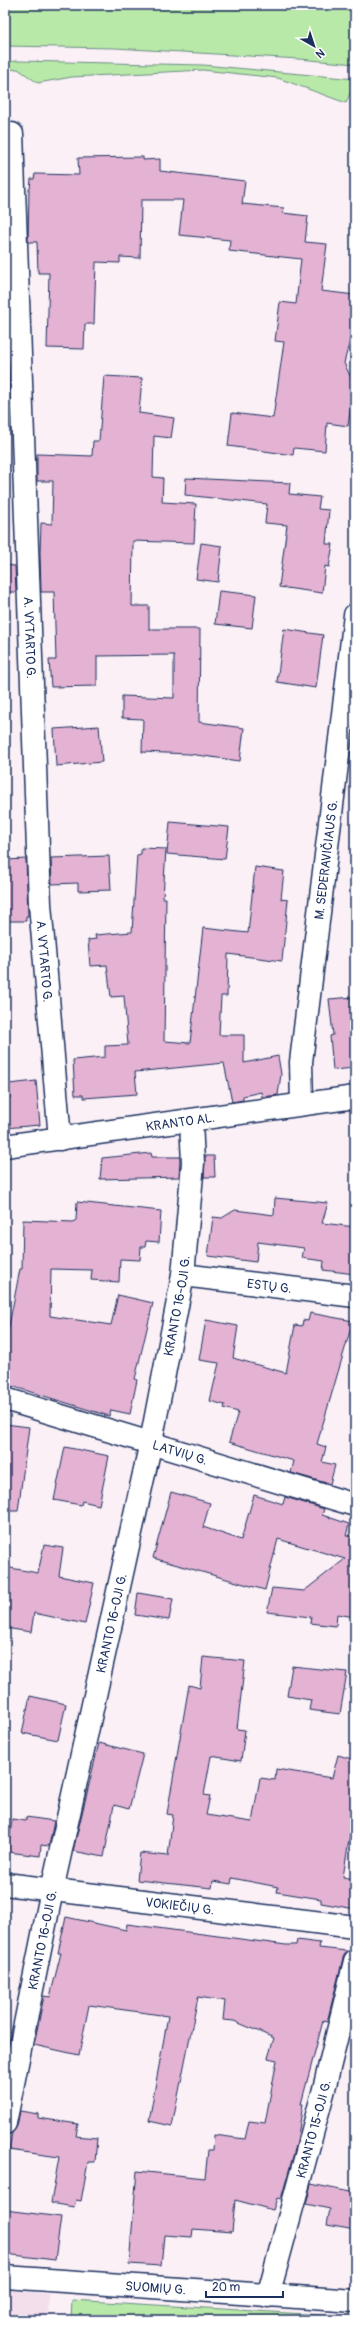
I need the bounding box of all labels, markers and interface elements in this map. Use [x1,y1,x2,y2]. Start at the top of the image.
north arrow [294,26,334,66]
text: N [313,46,327,61]
street label: A. VYTARTO G. [20,596,39,679]
street label: M. SEDERAVIČIAUS G. [311,799,342,920]
street label: A. VYTARTO G. [32,920,55,1003]
street label: KRANTO AL. [145,1110,216,1135]
street label: KRANTO 16-OJI G. [161,1255,194,1358]
street label: ESTŲ G. [246,1276,292,1297]
street label: LATVIŲ G. [150,1437,209,1469]
street label: KRANTO 16-OJI G. [93,1572,131,1675]
street label: KRANTO 16-OJI G. [25,1888,61,1991]
street label: VOKIEČIŲ G. [144,1894,215,1919]
street label: KRANTO 15-OJI G. [293,2078,335,2180]
scale bar [206,2273,283,2299]
street label: SUOMIŲ G. [125,2278,186,2298]
text: 20 m [212,2280,241,2295]

